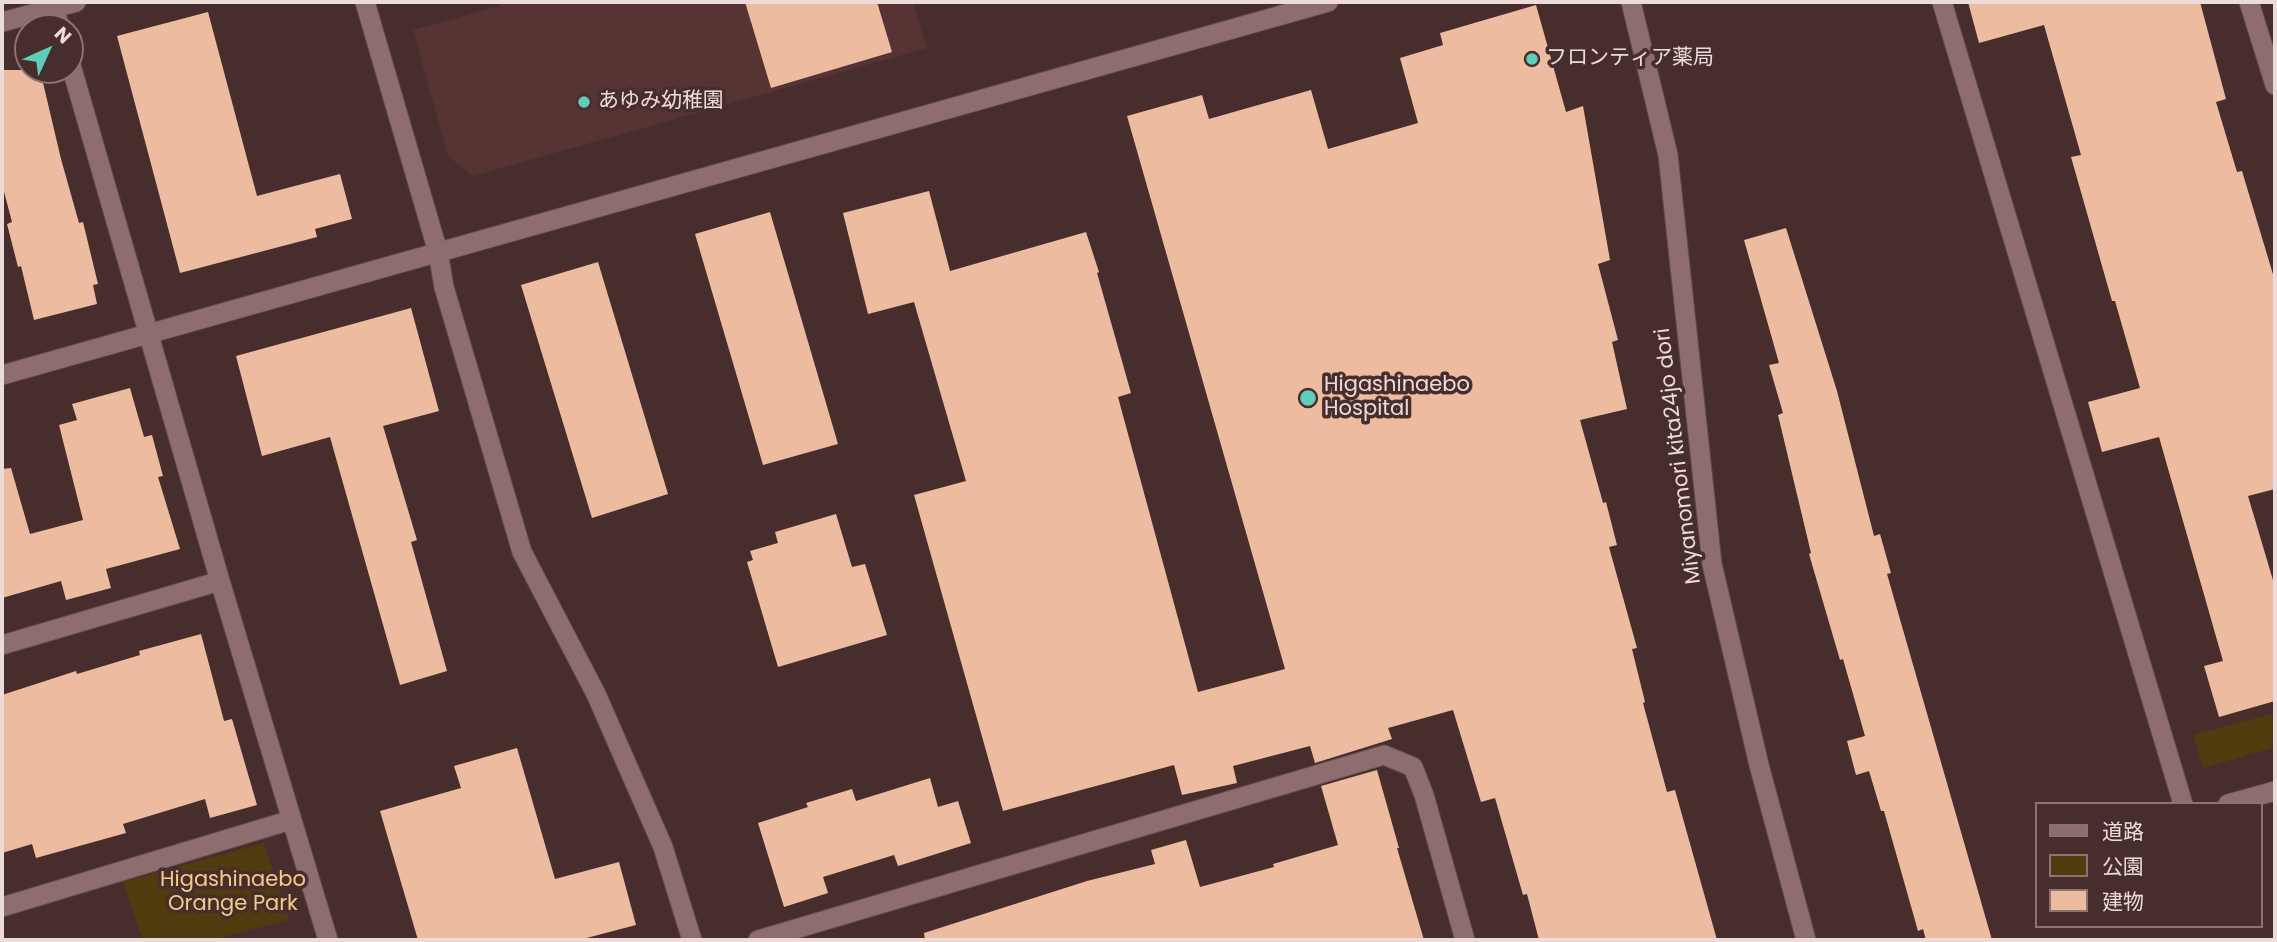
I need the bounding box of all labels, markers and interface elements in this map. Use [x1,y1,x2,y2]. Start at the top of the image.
north arrow [14,14,84,84]
text: N [48,21,77,50]
place label: フロンティア薬局 [1546,46,1714,72]
marker: フロンティア薬局 [1524,51,1540,67]
place label: あゆみ幼稚園 [598,89,724,115]
marker: あゆみ幼稚園 [576,94,592,110]
street label: Miyanomori kita24jo dori [1651,327,1707,585]
place label: Higashinaebo Hospital [1324,373,1470,423]
marker: Higashinaebo Hospital [1298,388,1318,408]
legend [2036,802,2263,928]
text: 道路 [2102,817,2144,846]
text: 公園 [2102,852,2144,881]
park label: Higashinaebo Orange Park [160,868,306,918]
text: 建物 [2102,887,2144,916]

